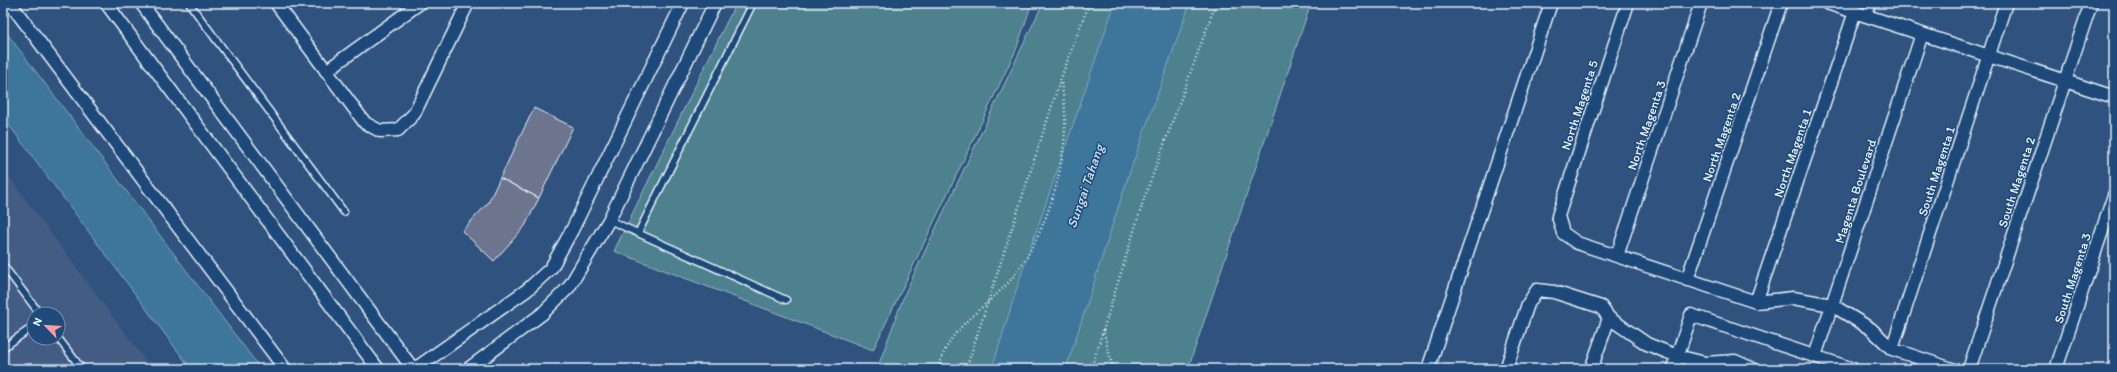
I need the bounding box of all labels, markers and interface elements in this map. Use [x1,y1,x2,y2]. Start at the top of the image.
street label: North Magenta 5 [1558,58,1601,152]
street label: North Magenta 3 [1624,78,1669,172]
street label: North Magenta 2 [1699,90,1744,184]
street label: North Magenta 1 [1770,107,1815,199]
street label: South Magenta 1 [1915,125,1958,218]
street label: South Magenta 2 [1995,135,2038,229]
street label: Magenta Boulevard [1832,137,1879,245]
water label: Sungai Tahang [1063,140,1108,230]
street label: South Magenta 3 [2051,231,2094,325]
north arrow [26,306,66,346]
text: N [30,316,45,328]

